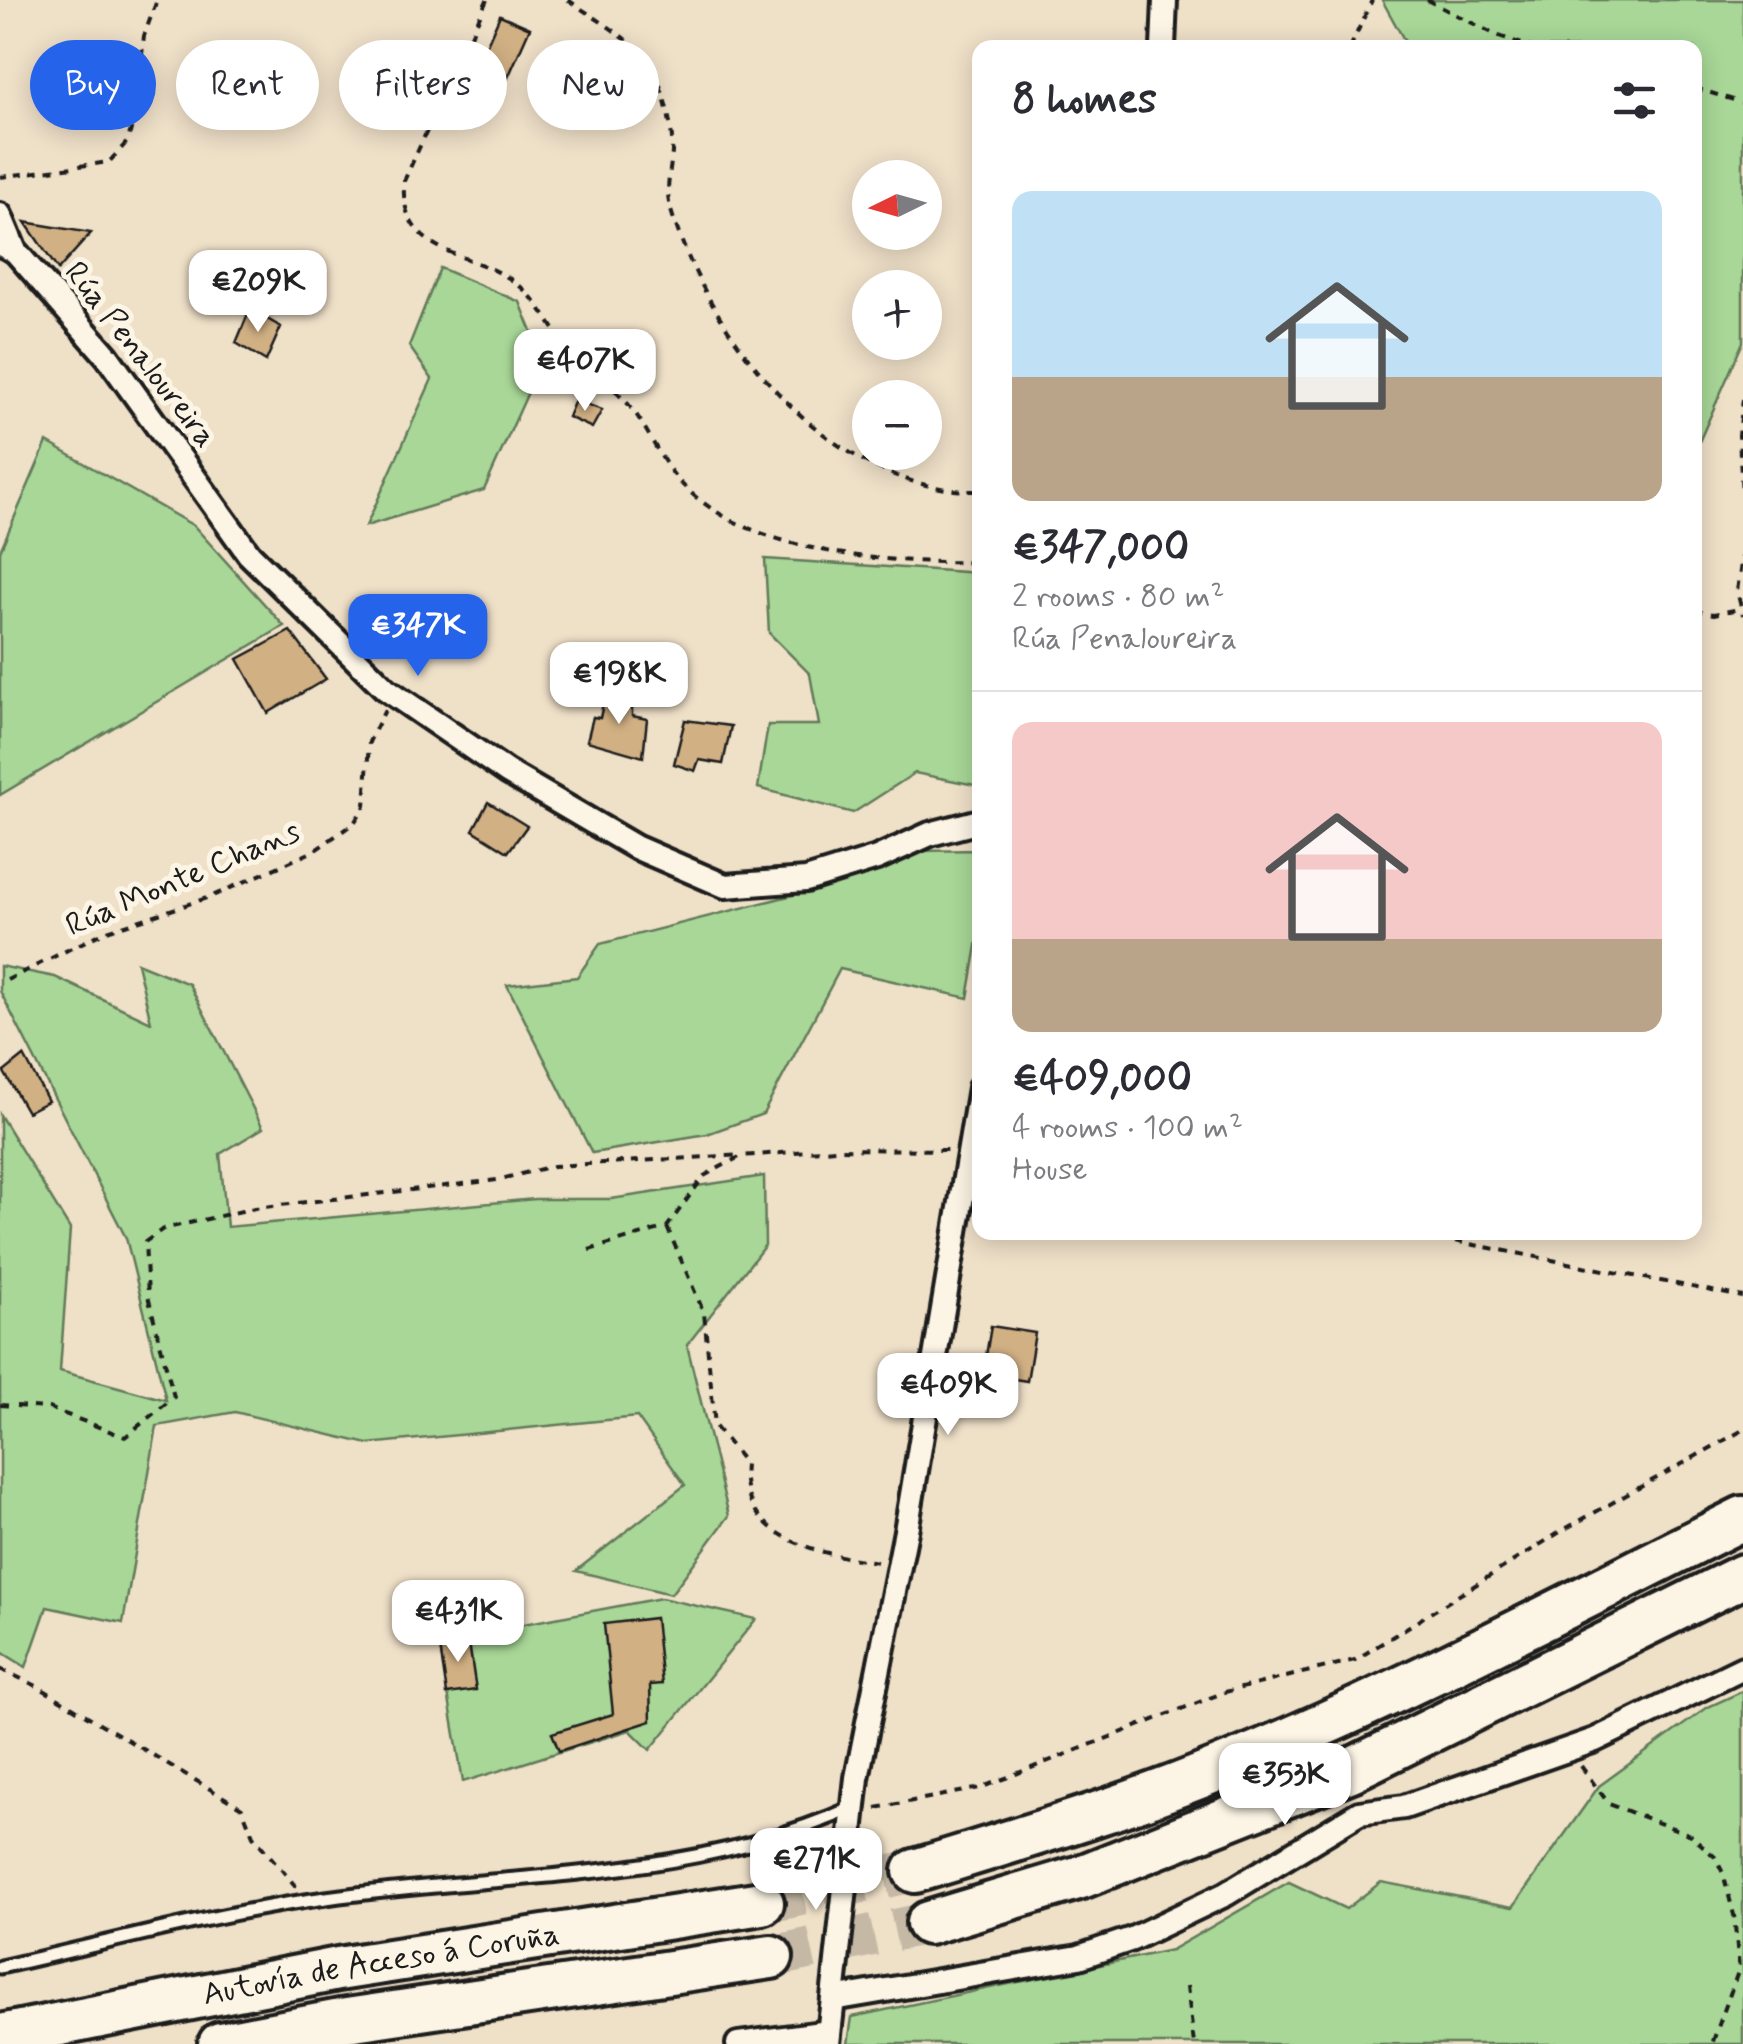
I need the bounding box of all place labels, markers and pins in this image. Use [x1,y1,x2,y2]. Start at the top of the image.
pin: €209K [188,250,328,335]
pin: €407K [515,329,655,414]
pin: €347K [348,594,488,679]
pin: €198K [549,642,689,727]
pin: €409K [878,1353,1018,1438]
pin: €431K [388,1580,528,1665]
pin: €353K [1215,1743,1355,1828]
pin: €271K [746,1828,886,1913]

